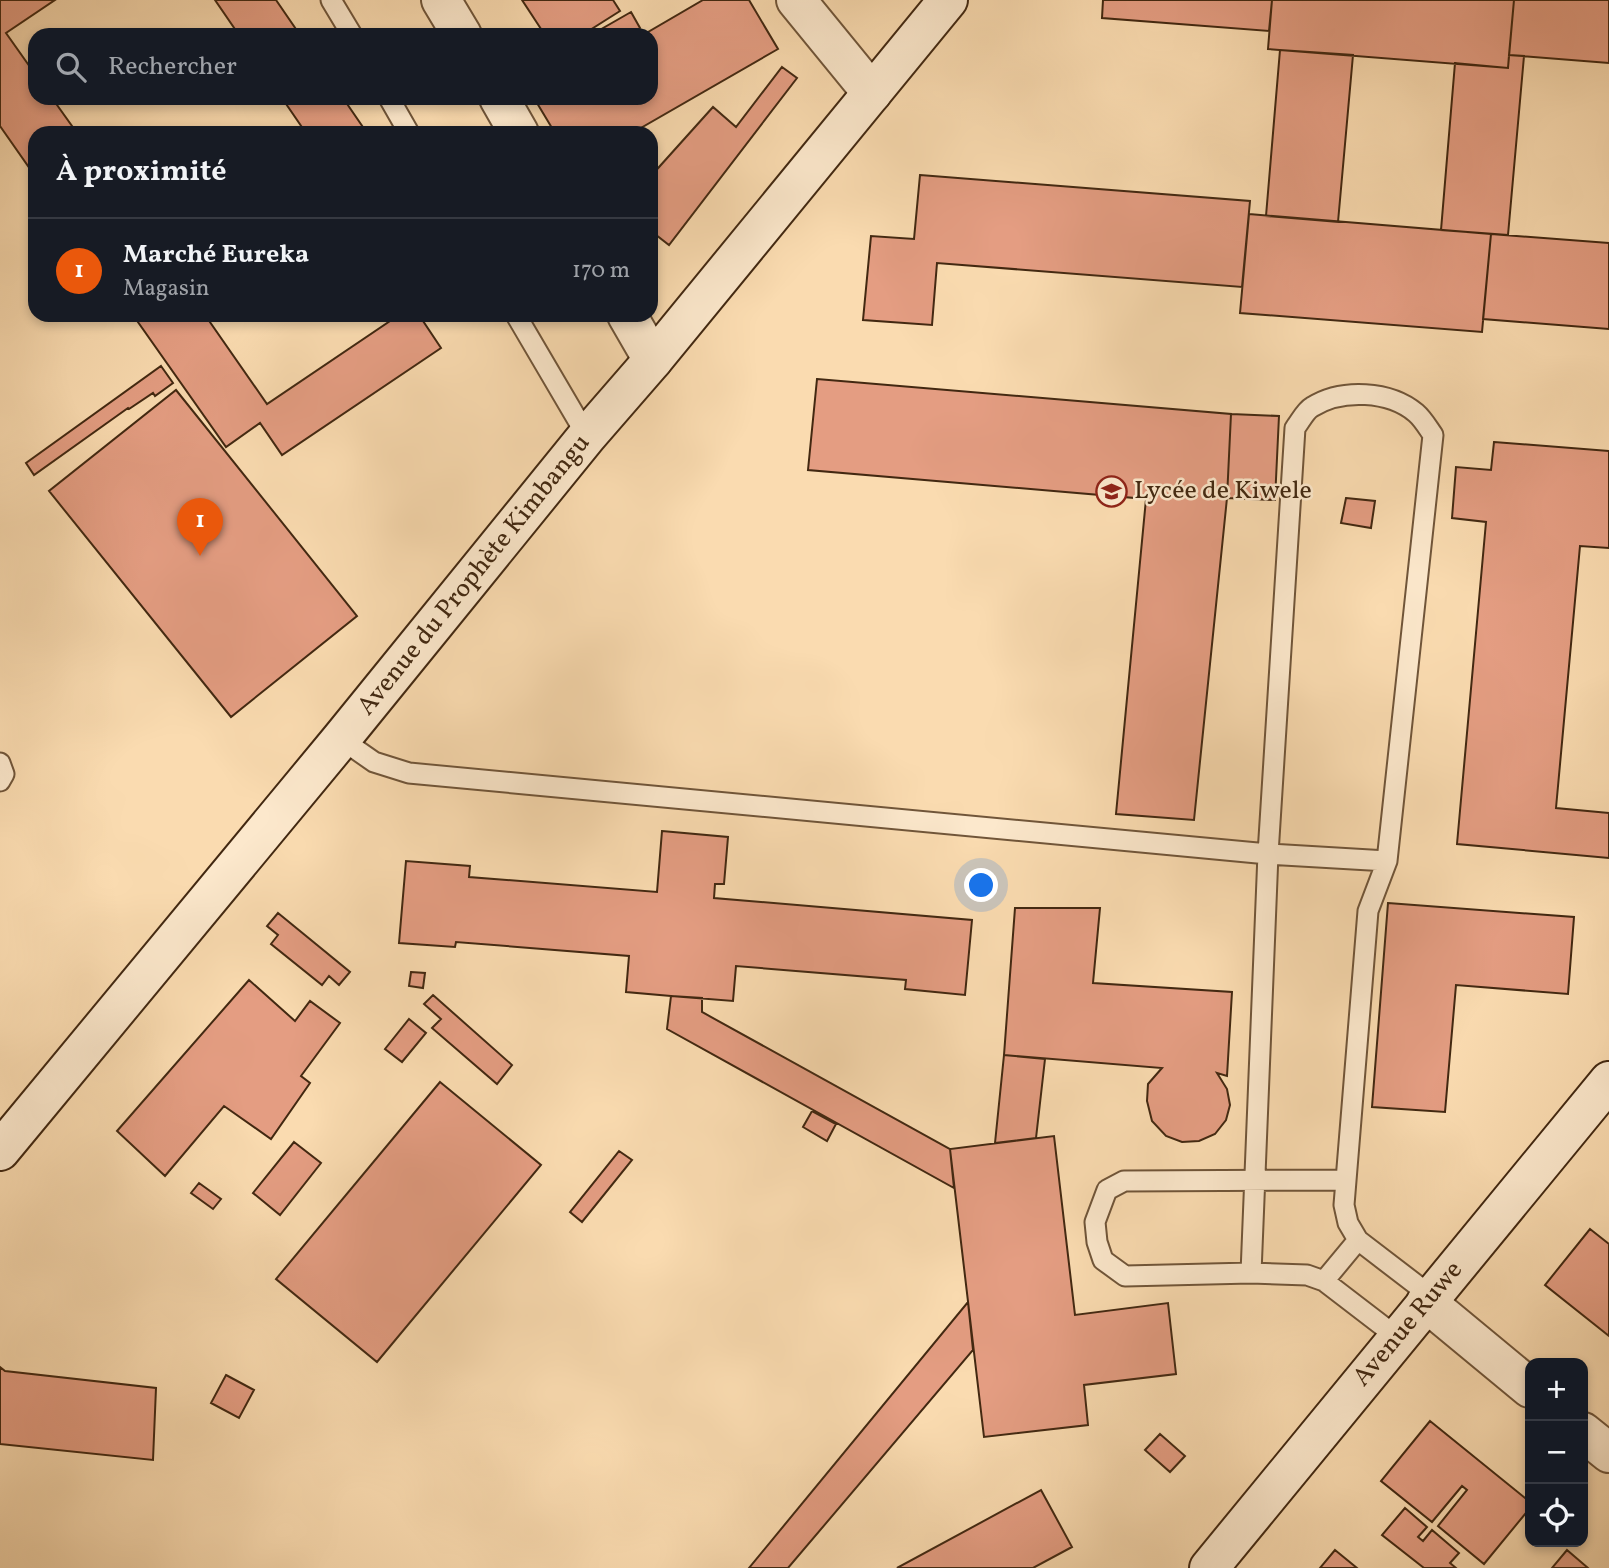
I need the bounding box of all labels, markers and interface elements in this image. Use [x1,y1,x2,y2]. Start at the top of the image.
search box [28,28,658,105]
icon: search [52,48,90,86]
text: Rechercher [108,49,237,85]
text: À proximité [56,151,227,193]
text: Marché Eureka [123,237,309,273]
text: 1 [74,255,84,287]
text: 170 m [572,255,630,287]
text: Magasin [123,273,210,305]
street label: Avenue du Prophète Kimbangu [349,427,599,723]
place label: Lycée de Kiwele [1134,473,1312,509]
school or university icon: Lycée de Kiwele [1094,474,1128,508]
pin: 1 [177,498,223,556]
your location [964,868,998,902]
street label: Avenue Ruwe [1345,1253,1471,1395]
map controls [1525,1358,1588,1547]
button: + [1525,1358,1588,1421]
button: − [1525,1421,1588,1484]
button: locate [1525,1484,1588,1547]

